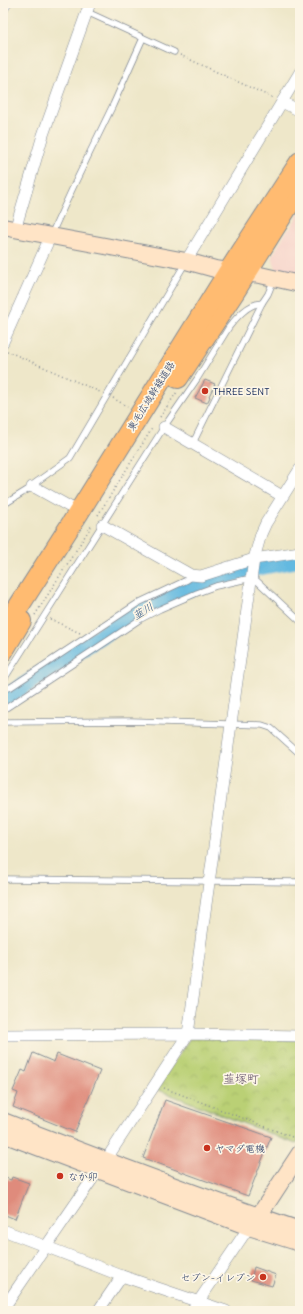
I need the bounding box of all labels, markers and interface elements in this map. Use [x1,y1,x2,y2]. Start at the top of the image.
street label: 東毛広域幹線道路 [124,359,178,433]
place label: THREE SENT [213,385,269,398]
marker: THREE SENT [200,386,210,396]
water label: 韮川 [130,599,156,623]
district label: 韮塚町 [223,1071,259,1086]
place label: ヤマダ電機 [215,1142,265,1155]
marker: ヤマダ電機 [202,1143,212,1153]
place label: なか卯 [68,1170,98,1183]
marker: なか卯 [55,1171,65,1181]
place label: セブン-イレブン [181,1271,255,1284]
marker: セブン-イレブン [258,1272,268,1282]

